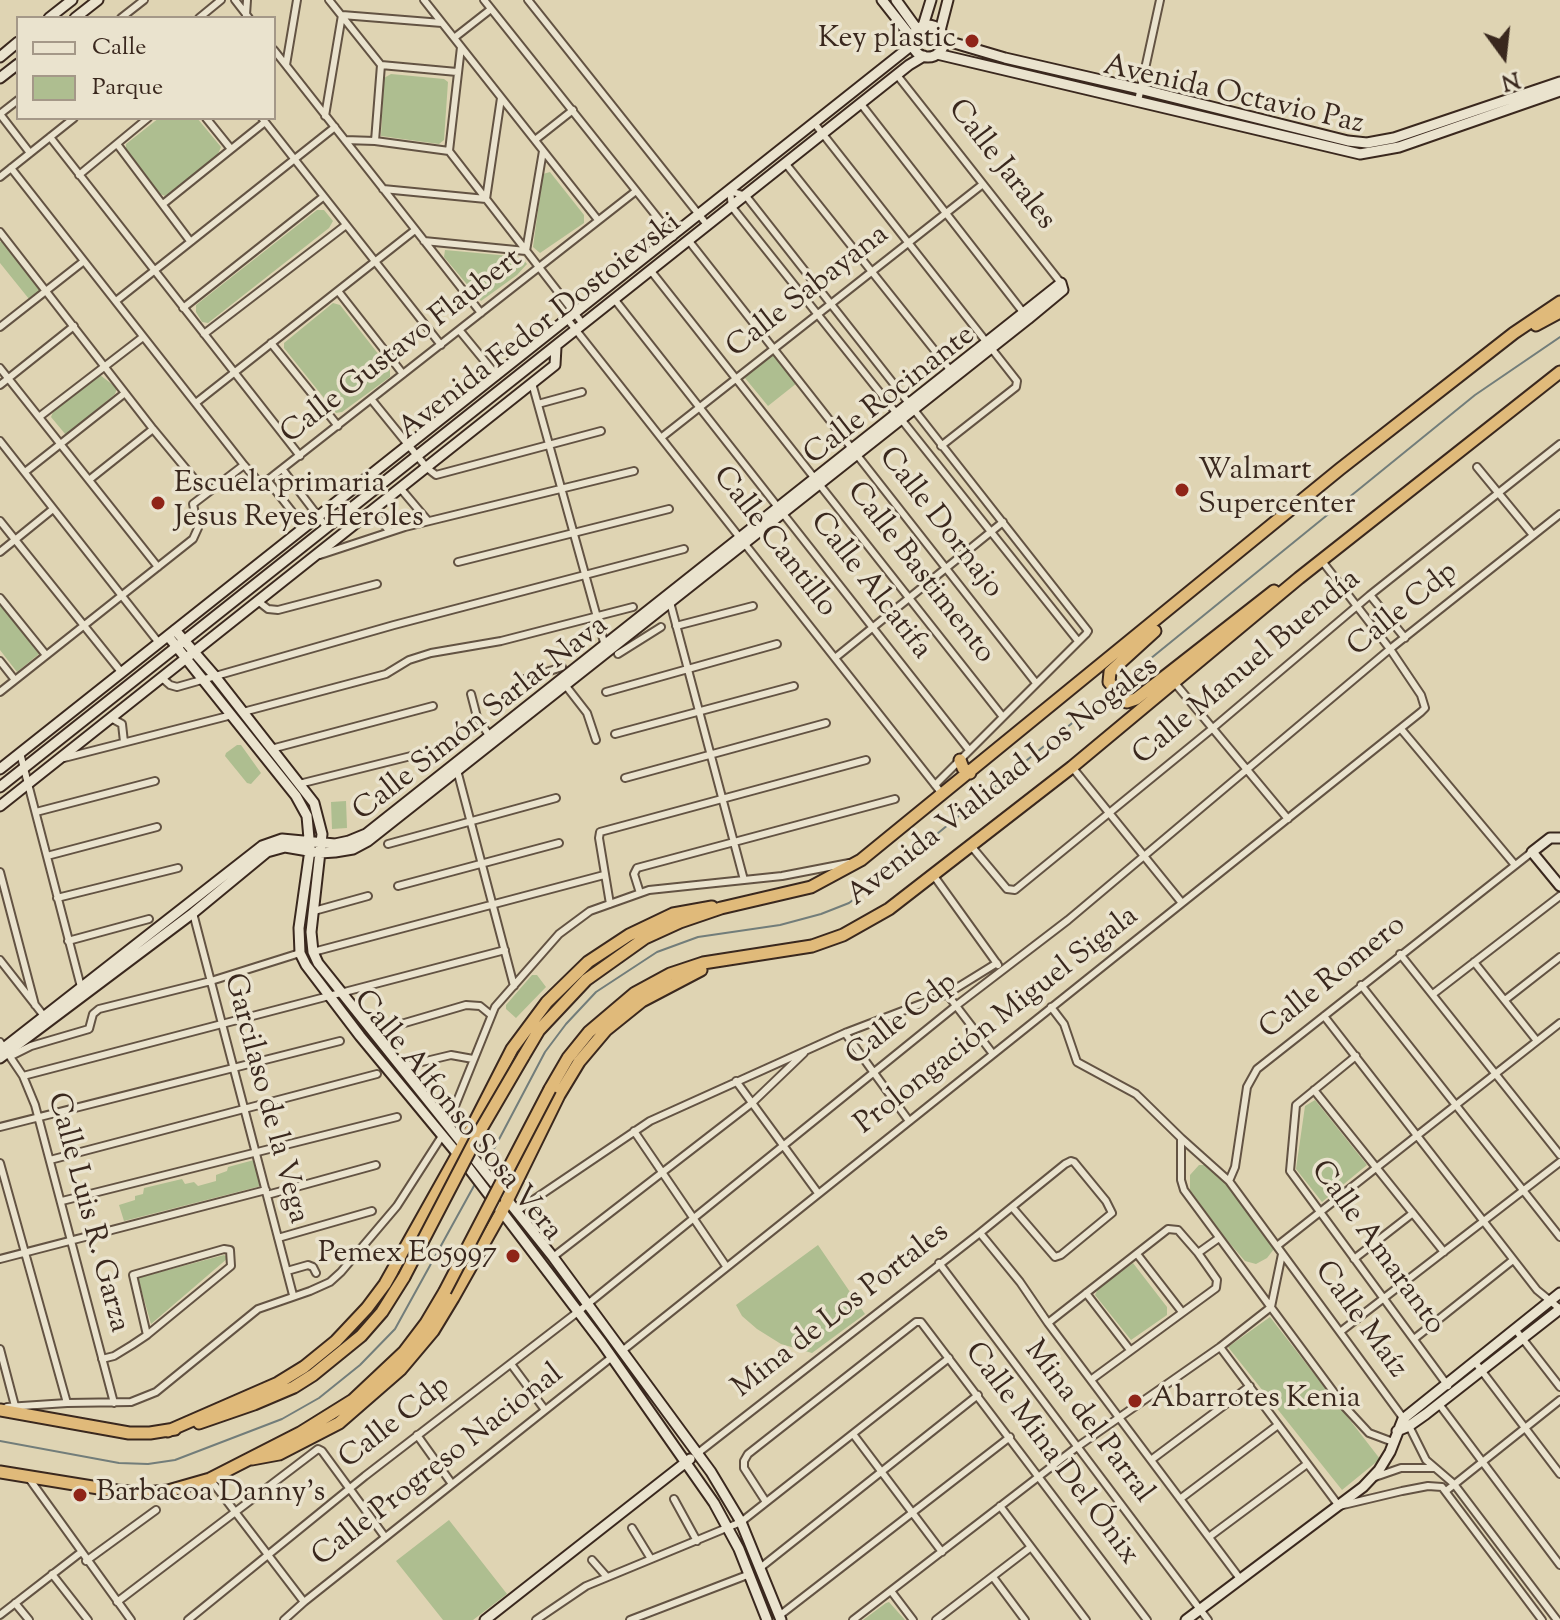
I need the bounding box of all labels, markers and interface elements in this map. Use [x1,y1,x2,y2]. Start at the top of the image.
legend [16,16,276,120]
north arrow [1464,16,1544,96]
place label: Key plastic [818,23,956,59]
text: Calle [92,31,146,65]
marker: Key plastic [963,32,981,50]
street label: Avenida Octavio Paz [1099,50,1367,144]
text: N [1498,61,1523,97]
text: Parque [92,71,163,105]
street label: Calle Jarales [938,94,1062,238]
street label: Avenida Fedor Dostoievski [393,207,689,449]
street label: Calle Sabayana [721,218,897,368]
street label: Calle Gustavo Flaubert [275,243,531,453]
street label: Calle Rocinante [798,319,984,475]
street label: Calle Dornajo [869,441,1009,607]
place label: Walmart Supercenter [1198,455,1355,526]
street label: Calle Cantillo [703,461,843,625]
place label: Escuela primaria Jesus Reyes Heroles [174,468,424,538]
street label: Calle Bastimento [837,476,1001,672]
marker: Walmart Supercenter [1173,481,1191,499]
marker: Escuela primaria Jesus Reyes Heroles [149,494,167,512]
street label: Calle Alcatifa [800,506,938,668]
street label: Calle Cdp [1342,556,1466,666]
street label: Calle Manuel Buendía [1127,563,1369,775]
street label: Calle Simón Sarlat Nava [347,609,617,831]
street label: Avenida Vialidad Los Nogales [841,650,1167,916]
street label: Prolongación Miguel Sigala [849,900,1147,1144]
street label: Calle Romero [1254,909,1414,1049]
street label: Calle Cdp [840,966,966,1076]
street label: Garcilaso de la Vega [213,970,315,1228]
street label: Calle Alfonso Sosa Vera [344,984,568,1250]
street label: Calle Luis R. Garza [37,1089,135,1337]
street label: Calle Amaranto [1301,1155,1451,1343]
street label: Mina de Los Portales [727,1216,957,1408]
place label: Pemex E05997 [318,1238,497,1274]
marker: Pemex E05997 [504,1247,522,1265]
street label: Calle Maíz [1305,1256,1413,1386]
street label: Mina del Parral [1014,1335,1160,1511]
street label: Calle Mina Del Ónix [955,1337,1145,1573]
street label: Calle Progreso Nacional [306,1358,572,1576]
street label: Calle Cdp [333,1369,459,1479]
place label: Abarrotes Kenia [1151,1383,1361,1419]
marker: Abarrotes Kenia [1126,1392,1144,1410]
place label: Barbacoa Danny's [96,1477,325,1513]
marker: Barbacoa Danny's [71,1486,89,1504]

